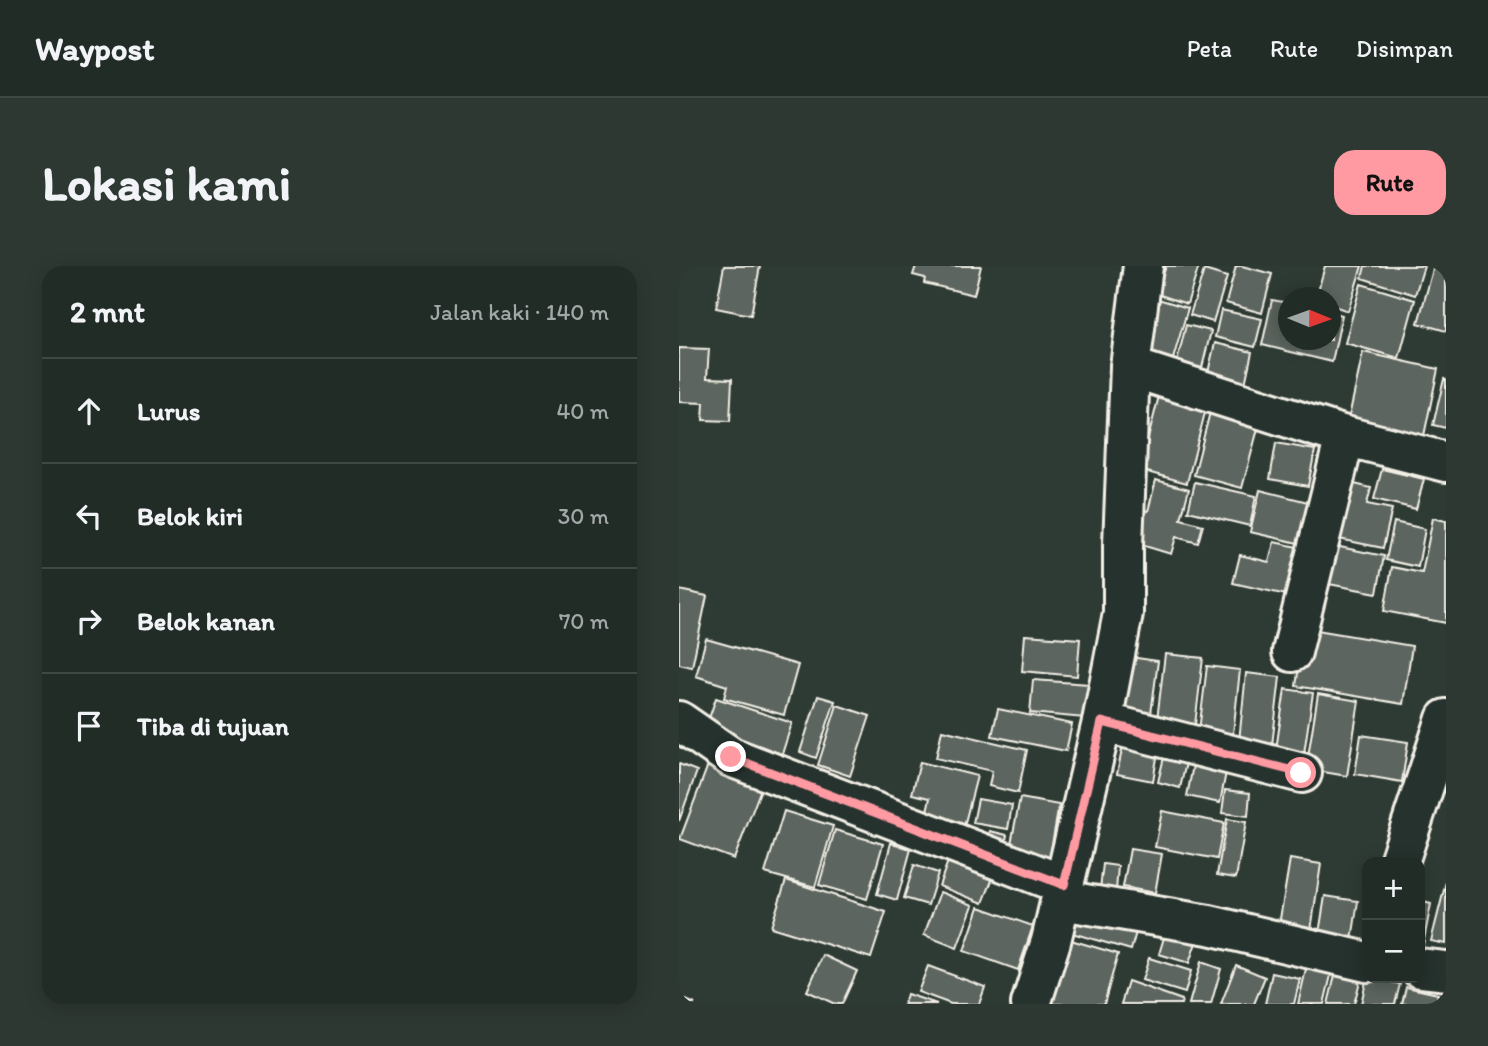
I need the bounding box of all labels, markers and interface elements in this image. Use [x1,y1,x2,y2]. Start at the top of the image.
text: Waypost [35,29,155,68]
text: Peta [1187,34,1232,63]
text: Rute [1270,34,1318,63]
text: Disimpan [1356,34,1453,63]
button: Rute [1334,150,1446,215]
text: Lokasi kami [42,153,291,212]
north arrow [1278,287,1341,350]
text: 2 mnt [70,293,145,330]
text: Jalan kaki · 140 m [430,298,609,326]
icon: ahead [70,392,108,430]
text: Lurus [137,395,200,427]
text: 40 m [556,397,609,425]
icon: left [70,497,108,535]
text: Belok kiri [137,500,243,532]
text: 30 m [558,502,609,530]
icon: right [70,602,108,640]
text: Belok kanan [137,605,275,637]
text: 70 m [559,607,609,635]
icon: arrive [70,707,108,745]
text: Tiba di tujuan [137,710,289,742]
route end [715,741,746,772]
route start [1285,757,1316,788]
map controls [1362,857,1425,983]
button: + [1362,857,1425,920]
button: − [1362,920,1425,983]

